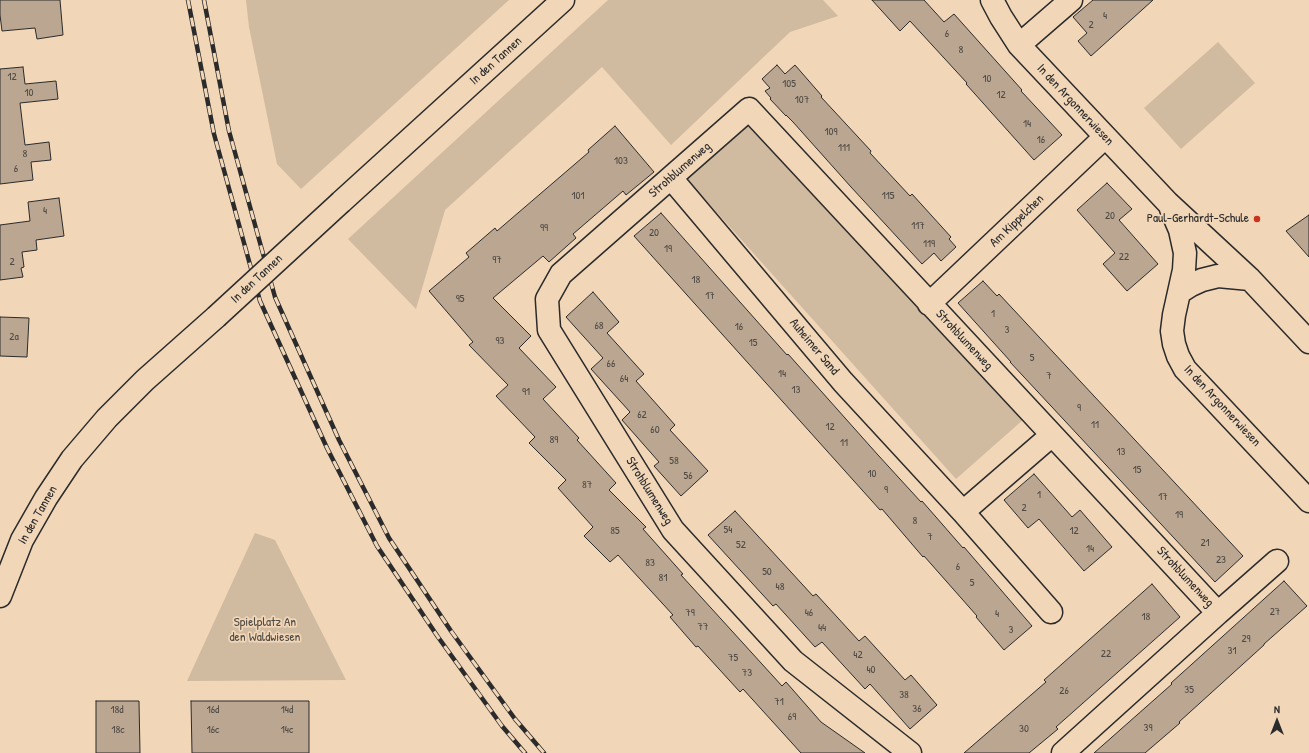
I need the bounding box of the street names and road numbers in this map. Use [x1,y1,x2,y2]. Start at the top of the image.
street label: In den Tannen [467,33,525,89]
street label: In den Argonnerwiesen [1033,61,1117,149]
street label: Strohblumenweg [646,139,714,201]
street label: Am Kippelchen [987,191,1047,251]
street label: In den Tannen [228,251,286,307]
street label: Strohblumenweg [932,307,996,373]
street label: Auheimer Sand [786,316,842,378]
street label: In den Argonnerwiesen [1180,362,1264,450]
street label: Strohblumenweg [622,454,676,528]
street label: In den Tannen [15,483,61,547]
street label: Strohblumenweg [1153,544,1217,610]

